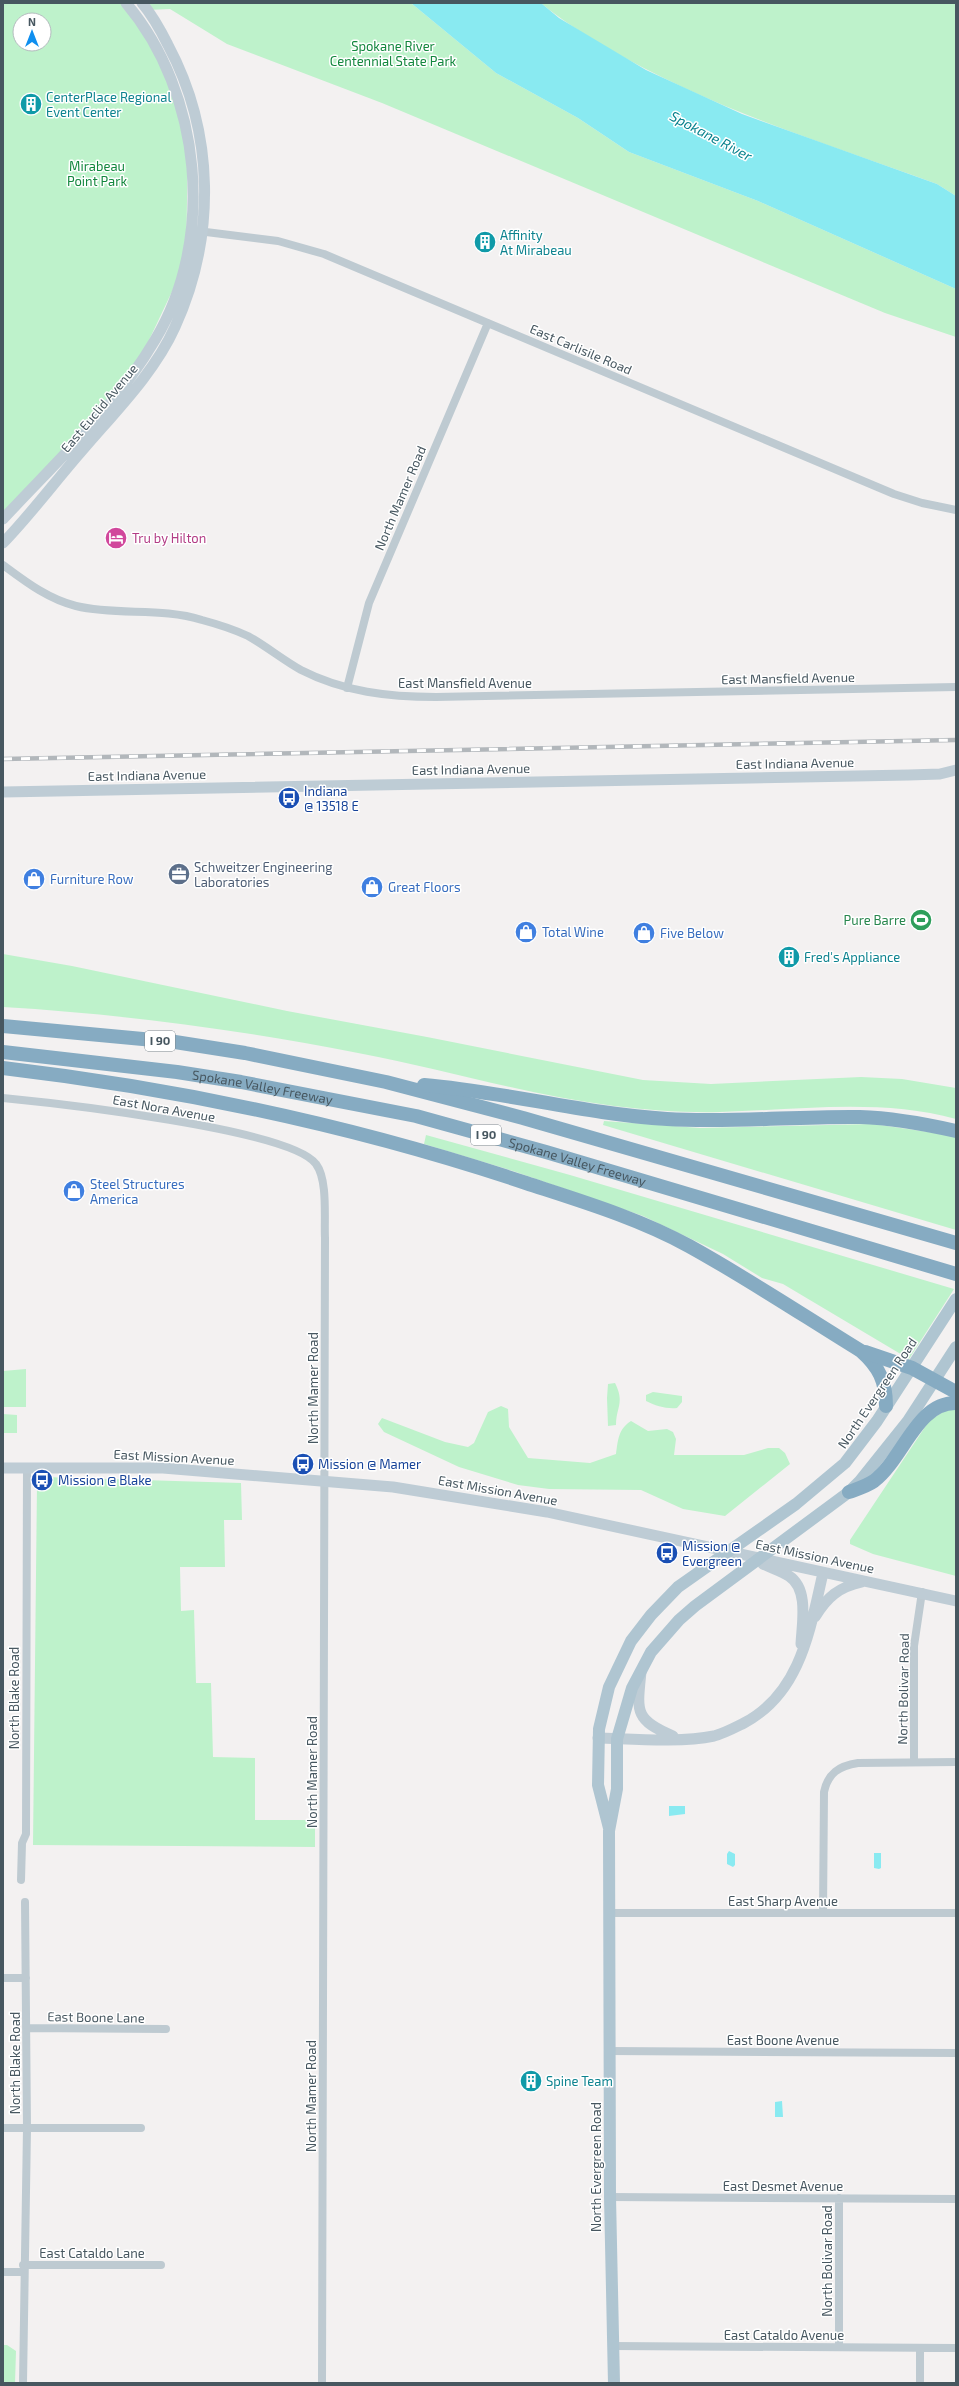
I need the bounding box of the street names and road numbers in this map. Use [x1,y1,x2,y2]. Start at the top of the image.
street label: East Carlisile Road [528,320,634,378]
street label: East Euclid Avenue [57,360,141,456]
street label: North Mamer Road [371,443,429,553]
street label: East Mansfield Avenue [721,669,855,687]
street label: East Mansfield Avenue [398,675,532,691]
street label: East Indiana Avenue [736,754,854,772]
street label: East Indiana Avenue [412,760,530,778]
street label: East Indiana Avenue [88,766,206,784]
road number: I 90 [145,1031,175,1051]
street label: Spokane Valley Freeway [191,1066,334,1108]
street label: East Nora Avenue [111,1091,217,1125]
road number: I 90 [471,1125,501,1145]
street label: Spokane Valley Freeway [507,1134,648,1189]
street label: North Mamer Road [305,1332,321,1444]
street label: North Evergreen Road [834,1335,920,1451]
street label: East Mission Avenue [113,1446,235,1468]
street label: East Mission Avenue [437,1472,559,1508]
street label: East Mission Avenue [754,1536,876,1576]
street label: North Bolivar Road [894,1633,912,1745]
street label: North Blake Road [6,1647,22,1749]
street label: North Mamer Road [304,1716,320,1828]
street label: East Sharp Avenue [728,1893,838,1909]
street label: East Boone Lane [47,2008,145,2026]
street label: North Blake Road [7,2012,23,2114]
street label: East Boone Avenue [727,2032,839,2048]
street label: North Mamer Road [303,2040,319,2152]
street label: North Evergreen Road [588,2102,604,2232]
street label: East Desmet Avenue [723,2178,843,2194]
street label: North Bolivar Road [819,2205,835,2317]
street label: East Cataldo Lane [39,2245,145,2261]
street label: East Cataldo Avenue [724,2327,844,2343]

